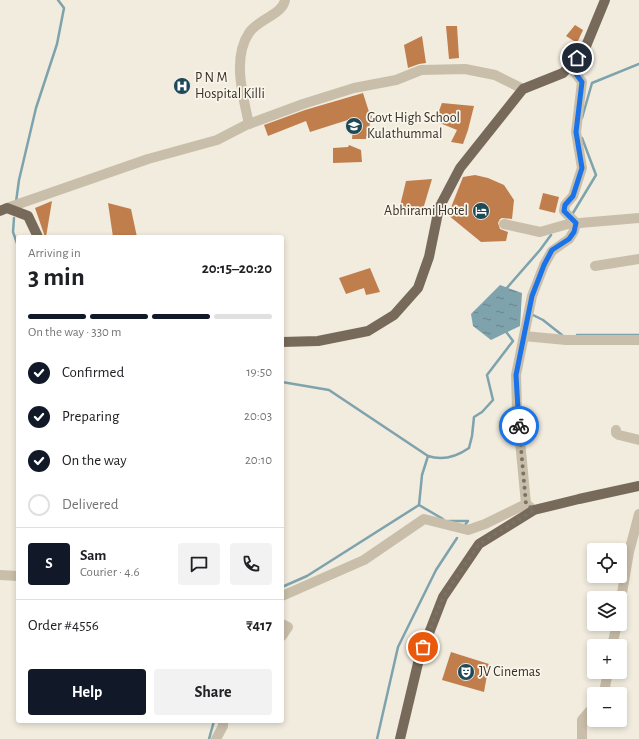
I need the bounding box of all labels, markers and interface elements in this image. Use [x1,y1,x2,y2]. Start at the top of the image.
pin [560,41,594,75]
icon: home [566,47,588,69]
place label: P N M Hospital Killi [195,71,265,101]
hospital icon: P N M Hospital Killi [172,76,192,96]
place label: Govt High School Kulathummal [367,111,460,141]
school or university icon: Govt High School Kulathummal [344,116,364,136]
hotel icon: Abhirami Hotel [471,201,491,221]
place label: Abhirami Hotel [384,204,468,218]
text: Arriving in [28,247,81,260]
text: 20:15–20:20 [202,261,272,276]
text: 3 min [28,264,85,290]
text: On the way · 330 m [28,326,121,339]
icon: check [28,362,50,384]
text: Confirmed [62,365,124,380]
text: 19:50 [246,366,272,379]
icon: check [28,406,50,428]
courier [499,406,539,446]
text: Preparing [62,409,119,424]
text: 20:03 [244,410,272,423]
icon: bike [508,415,530,437]
icon: check [28,450,50,472]
text: On the way [62,453,127,468]
text: 20:10 [245,454,272,467]
text: Delivered [62,497,119,512]
button: chat [178,543,220,585]
button: phone [230,543,272,585]
map controls [587,543,627,727]
button: locate [587,543,627,583]
text: Sam [80,548,106,563]
text: S [45,556,53,571]
text: Courier · 4.6 [80,566,140,579]
button: layers [587,591,627,631]
text: Order #4556 [28,618,99,633]
text: ₹417 [246,618,272,633]
pin [406,630,440,664]
icon: bag [412,636,434,658]
button: + [587,639,627,679]
theatre icon: JV Cinemas [456,662,476,682]
place label: JV Cinemas [479,665,541,679]
button: Help [28,669,146,715]
button: Share [154,669,272,715]
button: − [587,687,627,727]

